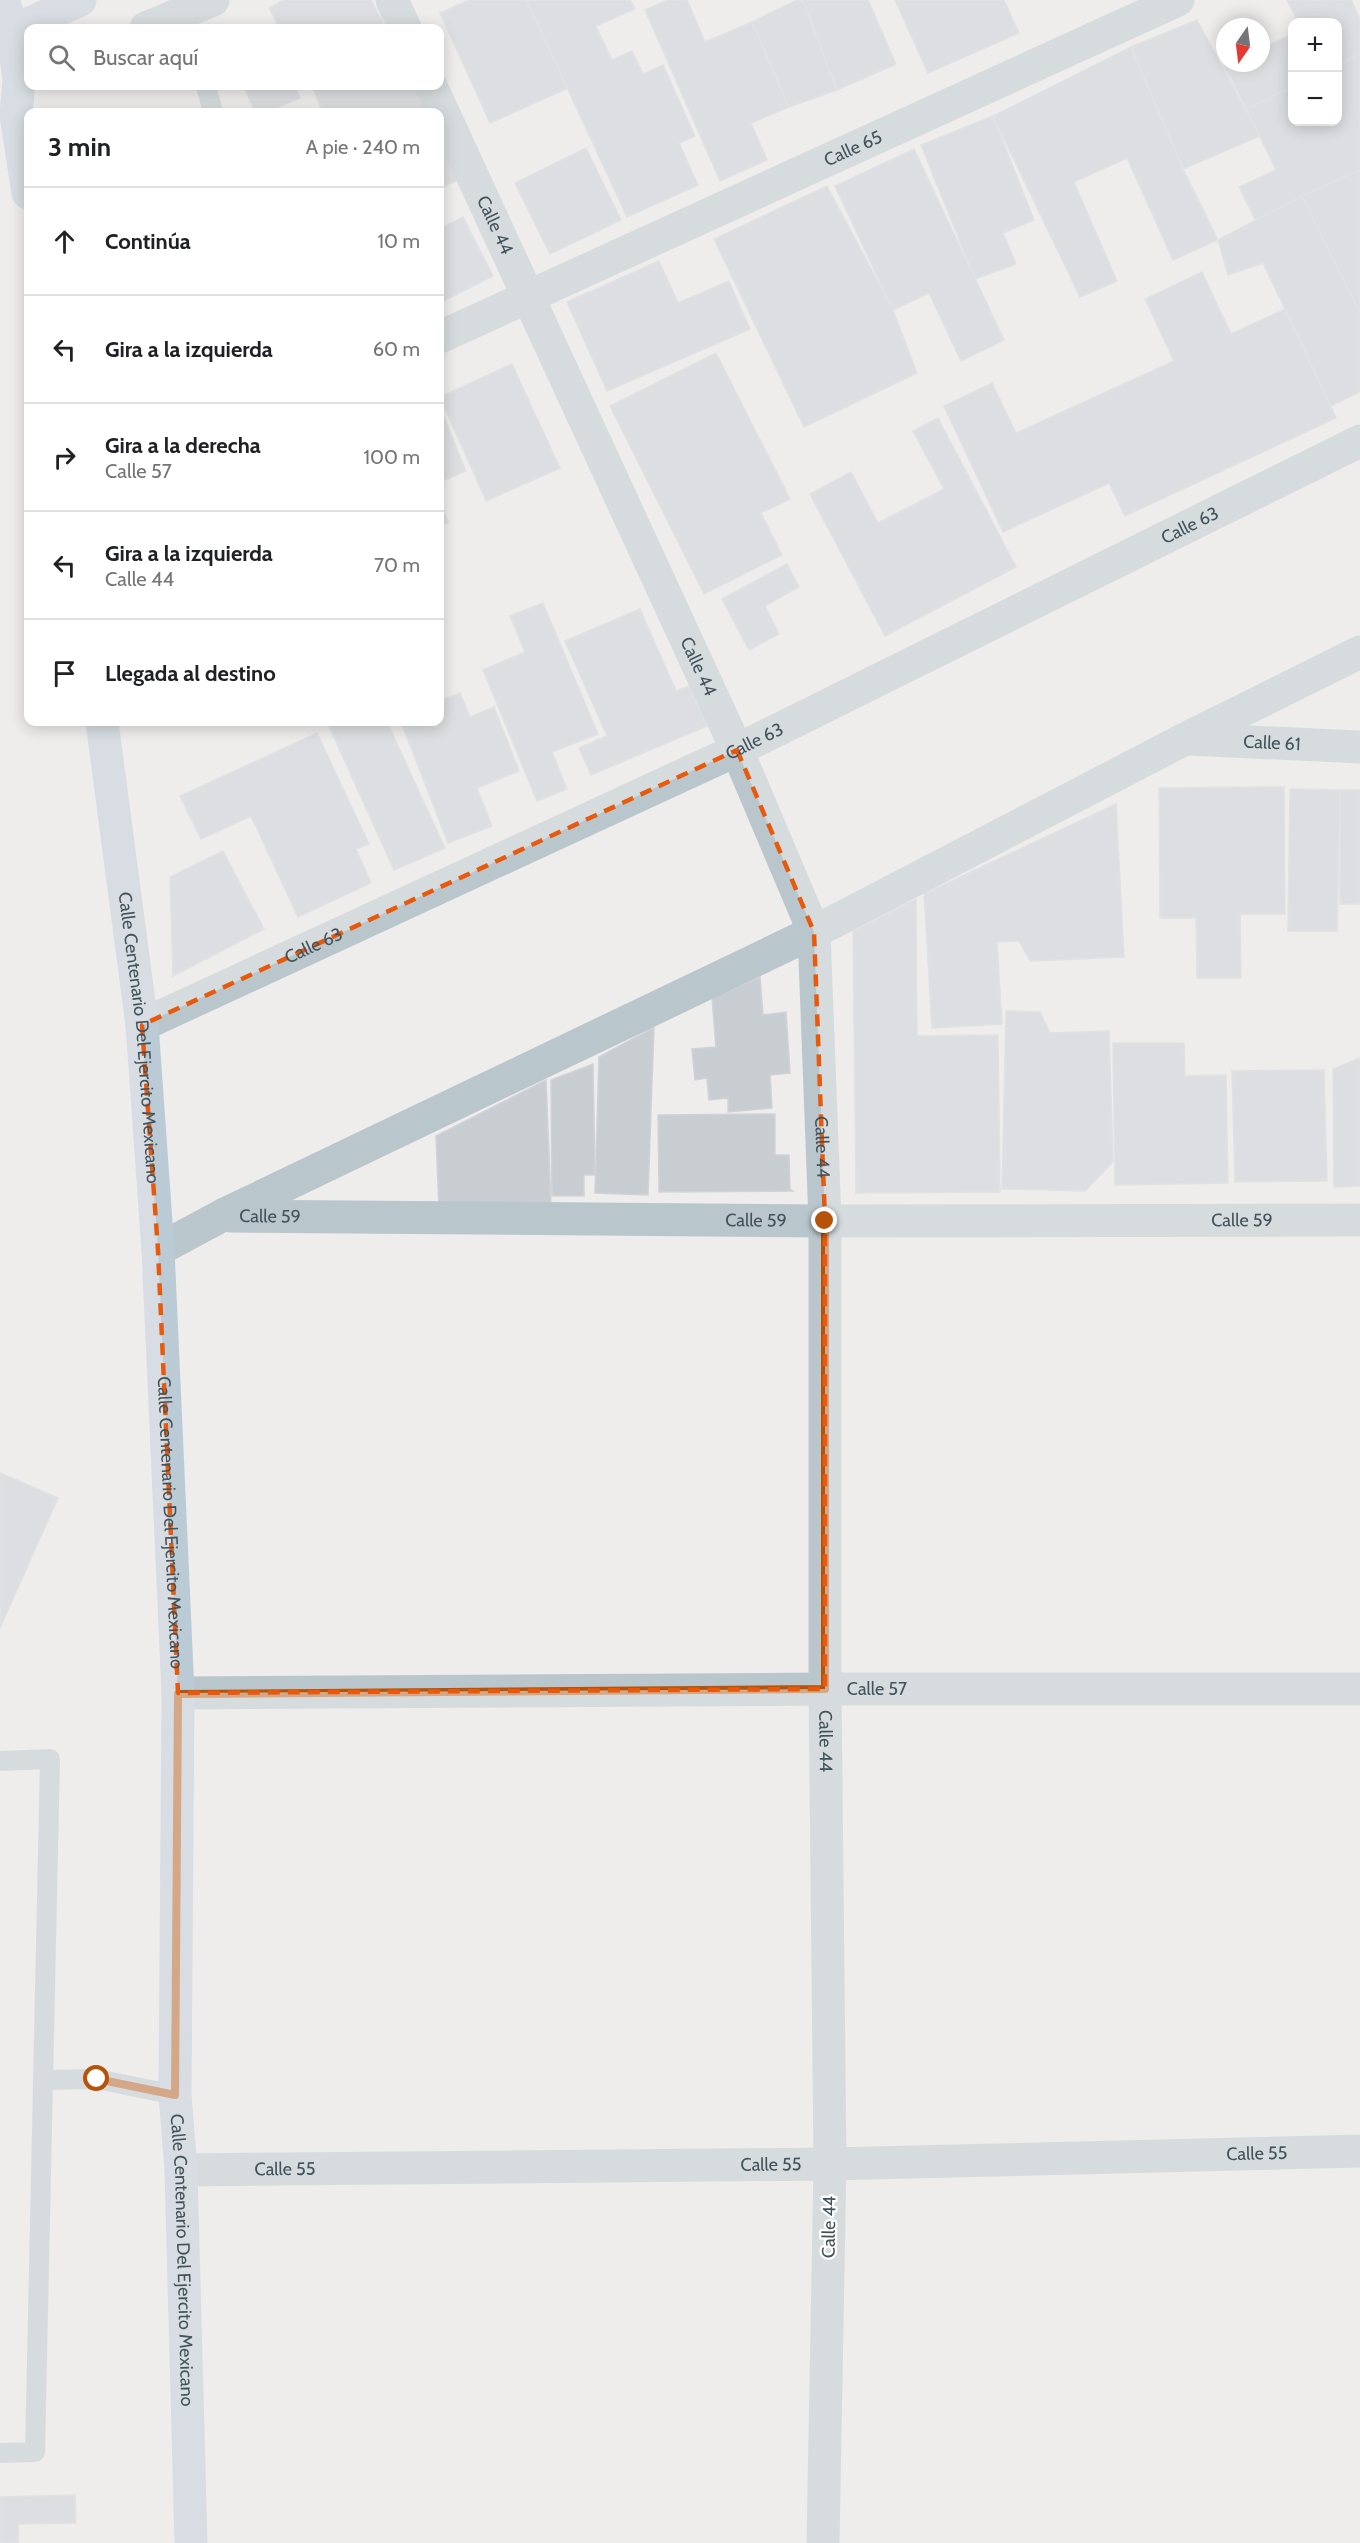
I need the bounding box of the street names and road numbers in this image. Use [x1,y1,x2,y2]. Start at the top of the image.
street label: Calle 65 [820,126,885,171]
street label: Calle 44 [472,192,518,258]
street label: Calle 63 [1157,502,1222,549]
street label: Calle 44 [675,633,721,699]
street label: Calle 63 [722,718,787,765]
street label: Calle 61 [1243,731,1301,755]
street label: Calle Centenario Del Ejercito Mexicano [114,891,164,1184]
street label: Calle 63 [281,923,346,969]
street label: Calle 44 [810,1116,834,1179]
street label: Calle 59 [239,1205,301,1228]
street label: Calle 59 [725,1209,787,1232]
street label: Calle 59 [1211,1209,1273,1231]
street label: Calle Centenario Del Ejercito Mexicano [153,1376,188,1669]
street label: Calle 57 [847,1678,907,1700]
street label: Calle 44 [814,1710,837,1772]
street label: Calle Centenario Del Ejercito Mexicano [166,2113,198,2407]
street label: Calle 55 [1226,2142,1288,2165]
street label: Calle 55 [740,2153,802,2176]
street label: Calle 55 [254,2158,316,2180]
street label: Calle 44 [817,2196,841,2258]

